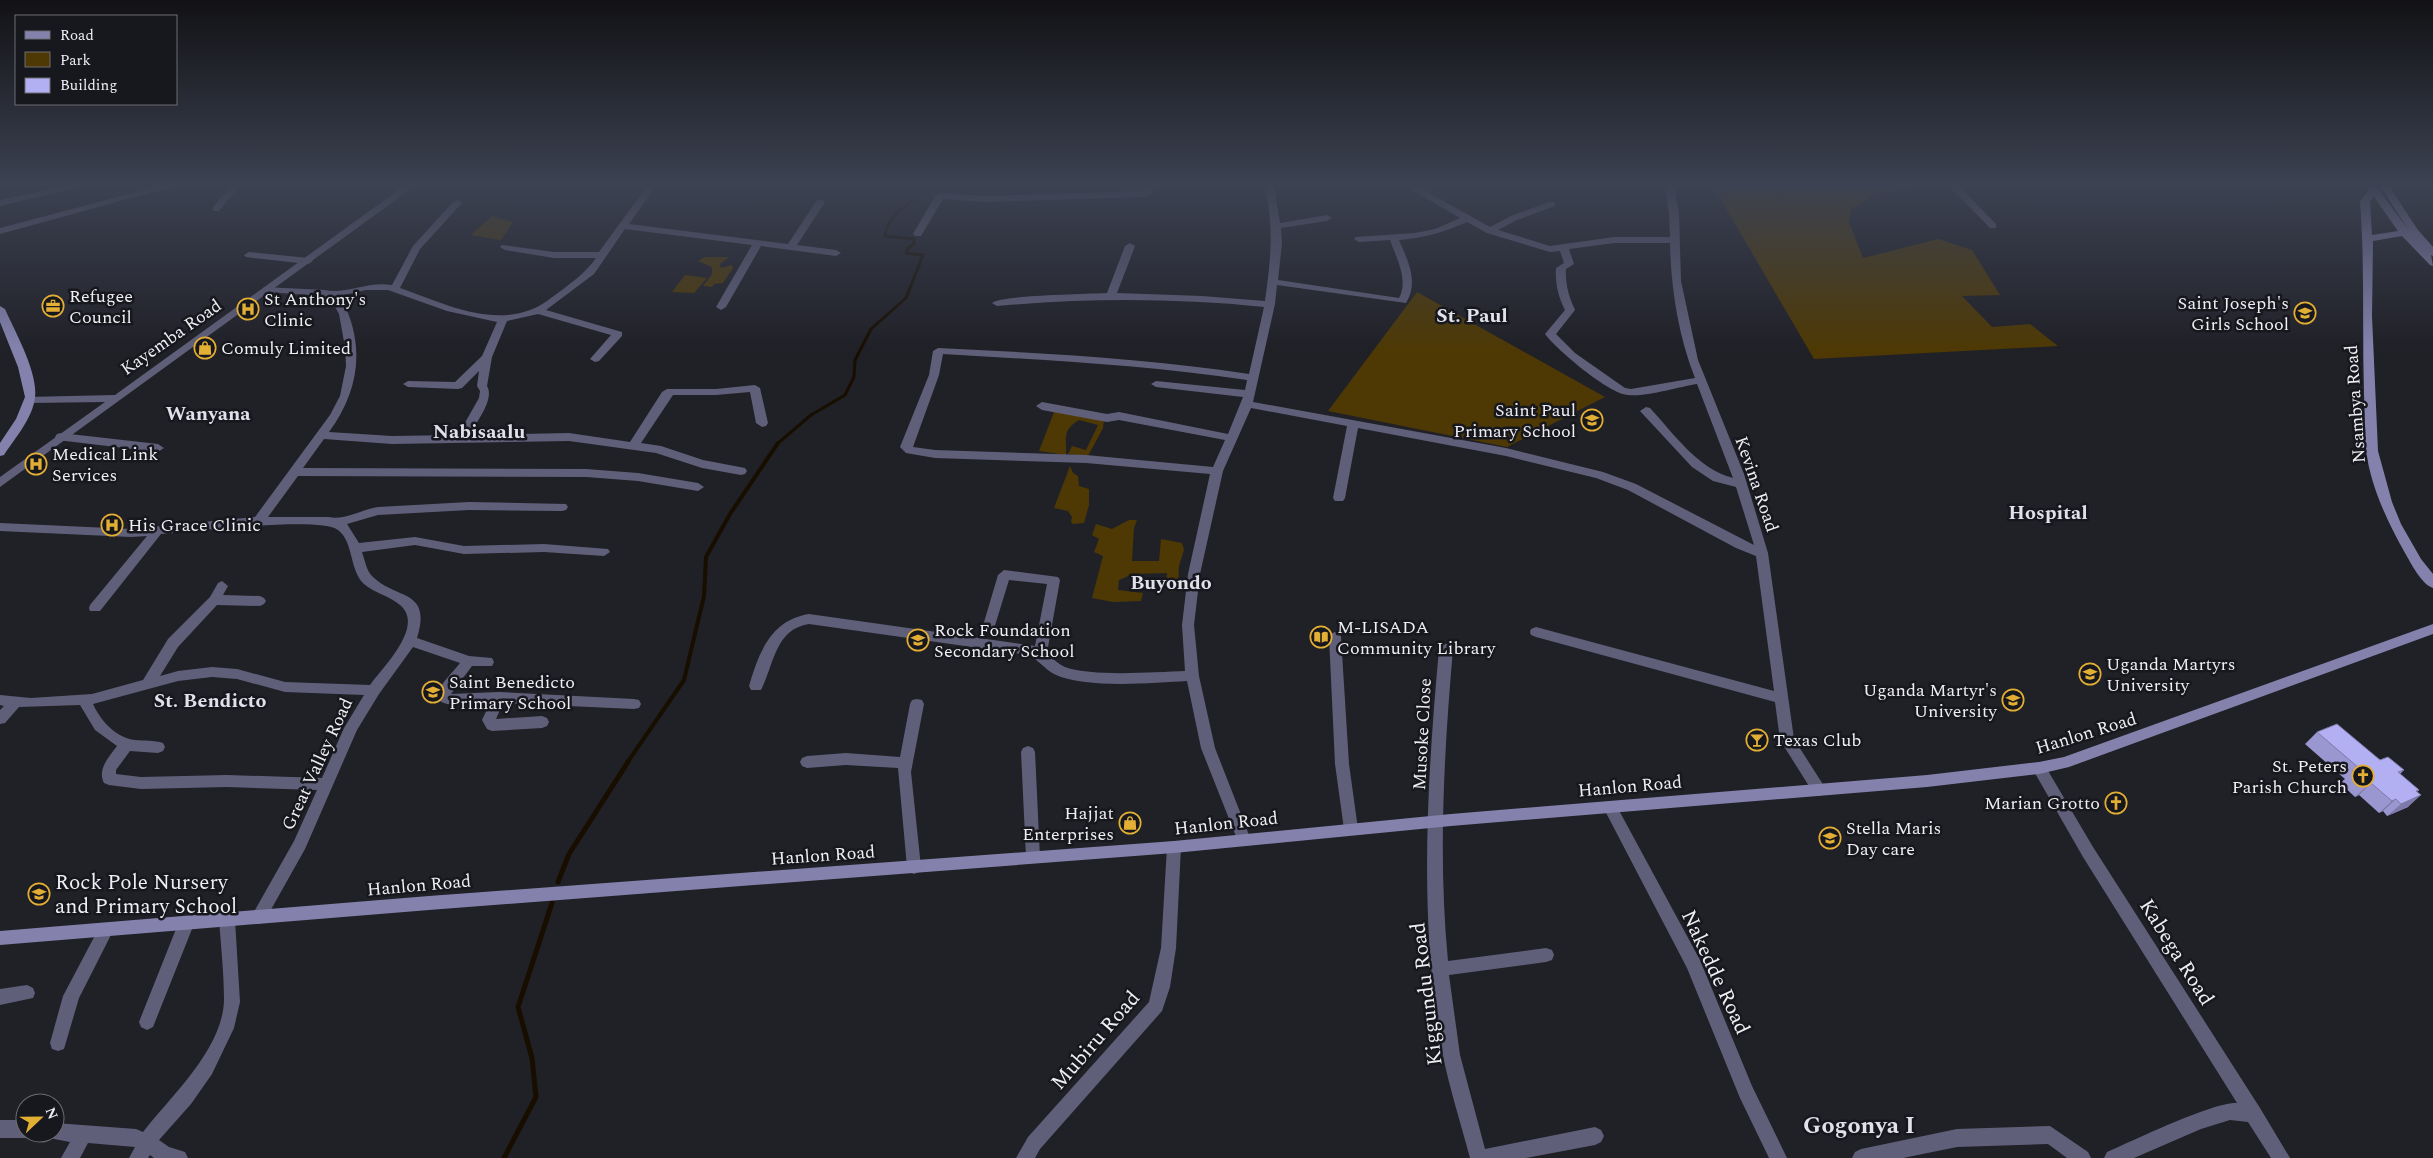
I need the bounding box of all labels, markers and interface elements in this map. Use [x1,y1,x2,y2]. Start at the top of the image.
legend [15,15,178,105]
text: Road [60,24,94,47]
text: Park [60,49,91,72]
text: Building [60,74,117,97]
place label: Refugee Council [69,283,133,331]
place label: St Anthony's Clinic [264,286,366,334]
place label: Saint Joseph's Girls School [2177,290,2289,338]
street label: Kayemba Road [115,293,227,382]
office icon: Refugee Council [41,294,65,318]
hospital icon: St Anthony's Clinic [236,297,260,321]
district label: St. Paul [1436,301,1508,331]
school or university icon: Saint Joseph's Girls School [2293,301,2317,325]
place label: Comuly Limited [221,335,351,362]
shop icon: Comuly Limited [193,336,217,360]
street label: Nsambya Road [2338,344,2373,464]
place label: Saint Paul Primary School [1454,397,1576,445]
district label: Wanyana [165,399,251,429]
school or university icon: Saint Paul Primary School [1580,408,1604,432]
district label: Nabisaalu [433,417,525,447]
street label: Kevina Road [1728,433,1786,536]
place label: Medical Link Services [52,441,158,489]
hospital icon: Medical Link Services [24,452,48,476]
district label: Hospital [2008,498,2088,528]
place label: His Grace Clinic [128,512,261,539]
hospital icon: His Grace Clinic [100,513,124,537]
district label: Buyondo [1130,568,1212,598]
place label: M-LISADA Community Library [1337,614,1497,662]
place label: Rock Foundation Secondary School [934,617,1074,665]
library icon: M-LISADA Community Library [1309,625,1333,649]
school or university icon: Rock Foundation Secondary School [906,628,930,652]
place label: Uganda Martyrs University [2106,651,2235,699]
school or university icon: Uganda Martyrs University [2078,662,2102,686]
place label: Saint Benedicto Primary School [449,669,575,717]
street label: Musoke Close [1406,677,1439,791]
place label: Uganda Martyr's University [1863,677,1998,725]
school or university icon: Saint Benedicto Primary School [421,680,445,704]
district label: St. Bendicto [154,686,266,716]
school or university icon: Uganda Martyr's University [2001,688,2025,712]
street label: Great Valley Road [275,693,360,835]
street label: Hanlon Road [2032,705,2140,762]
place label: Texas Club [1773,727,1861,754]
bar icon: Texas Club [1745,728,1769,752]
place label: St. Peters Parish Church [2232,753,2347,801]
church icon: St. Peters Parish Church [2351,764,2375,788]
street label: Hanlon Road [1577,768,1683,804]
place label: Marian Grotto [1984,790,2100,817]
church icon: Marian Grotto [2104,791,2128,815]
place label: Hajjat Enterprises [1022,800,1114,848]
street label: Hanlon Road [1173,805,1279,842]
shop icon: Hajjat Enterprises [1118,811,1142,835]
place label: Stella Maris Day care [1846,815,1941,863]
school or university icon: Stella Maris Day care [1818,826,1842,850]
street label: Hanlon Road [770,838,876,873]
place label: Rock Pole Nursery and Primary School [55,867,237,923]
street label: Hanlon Road [366,867,472,903]
school or university icon: Rock Pole Nursery and Primary School [27,882,51,906]
street label: Kabega Road [2131,893,2222,1012]
street label: Nakedde Road [1672,905,1758,1040]
street label: Kiggundu Road [1402,920,1452,1067]
street label: Mubiru Road [1043,984,1148,1098]
north arrow [15,1093,65,1143]
text: N [40,1104,63,1123]
district label: Gogonya I [1803,1108,1915,1144]

